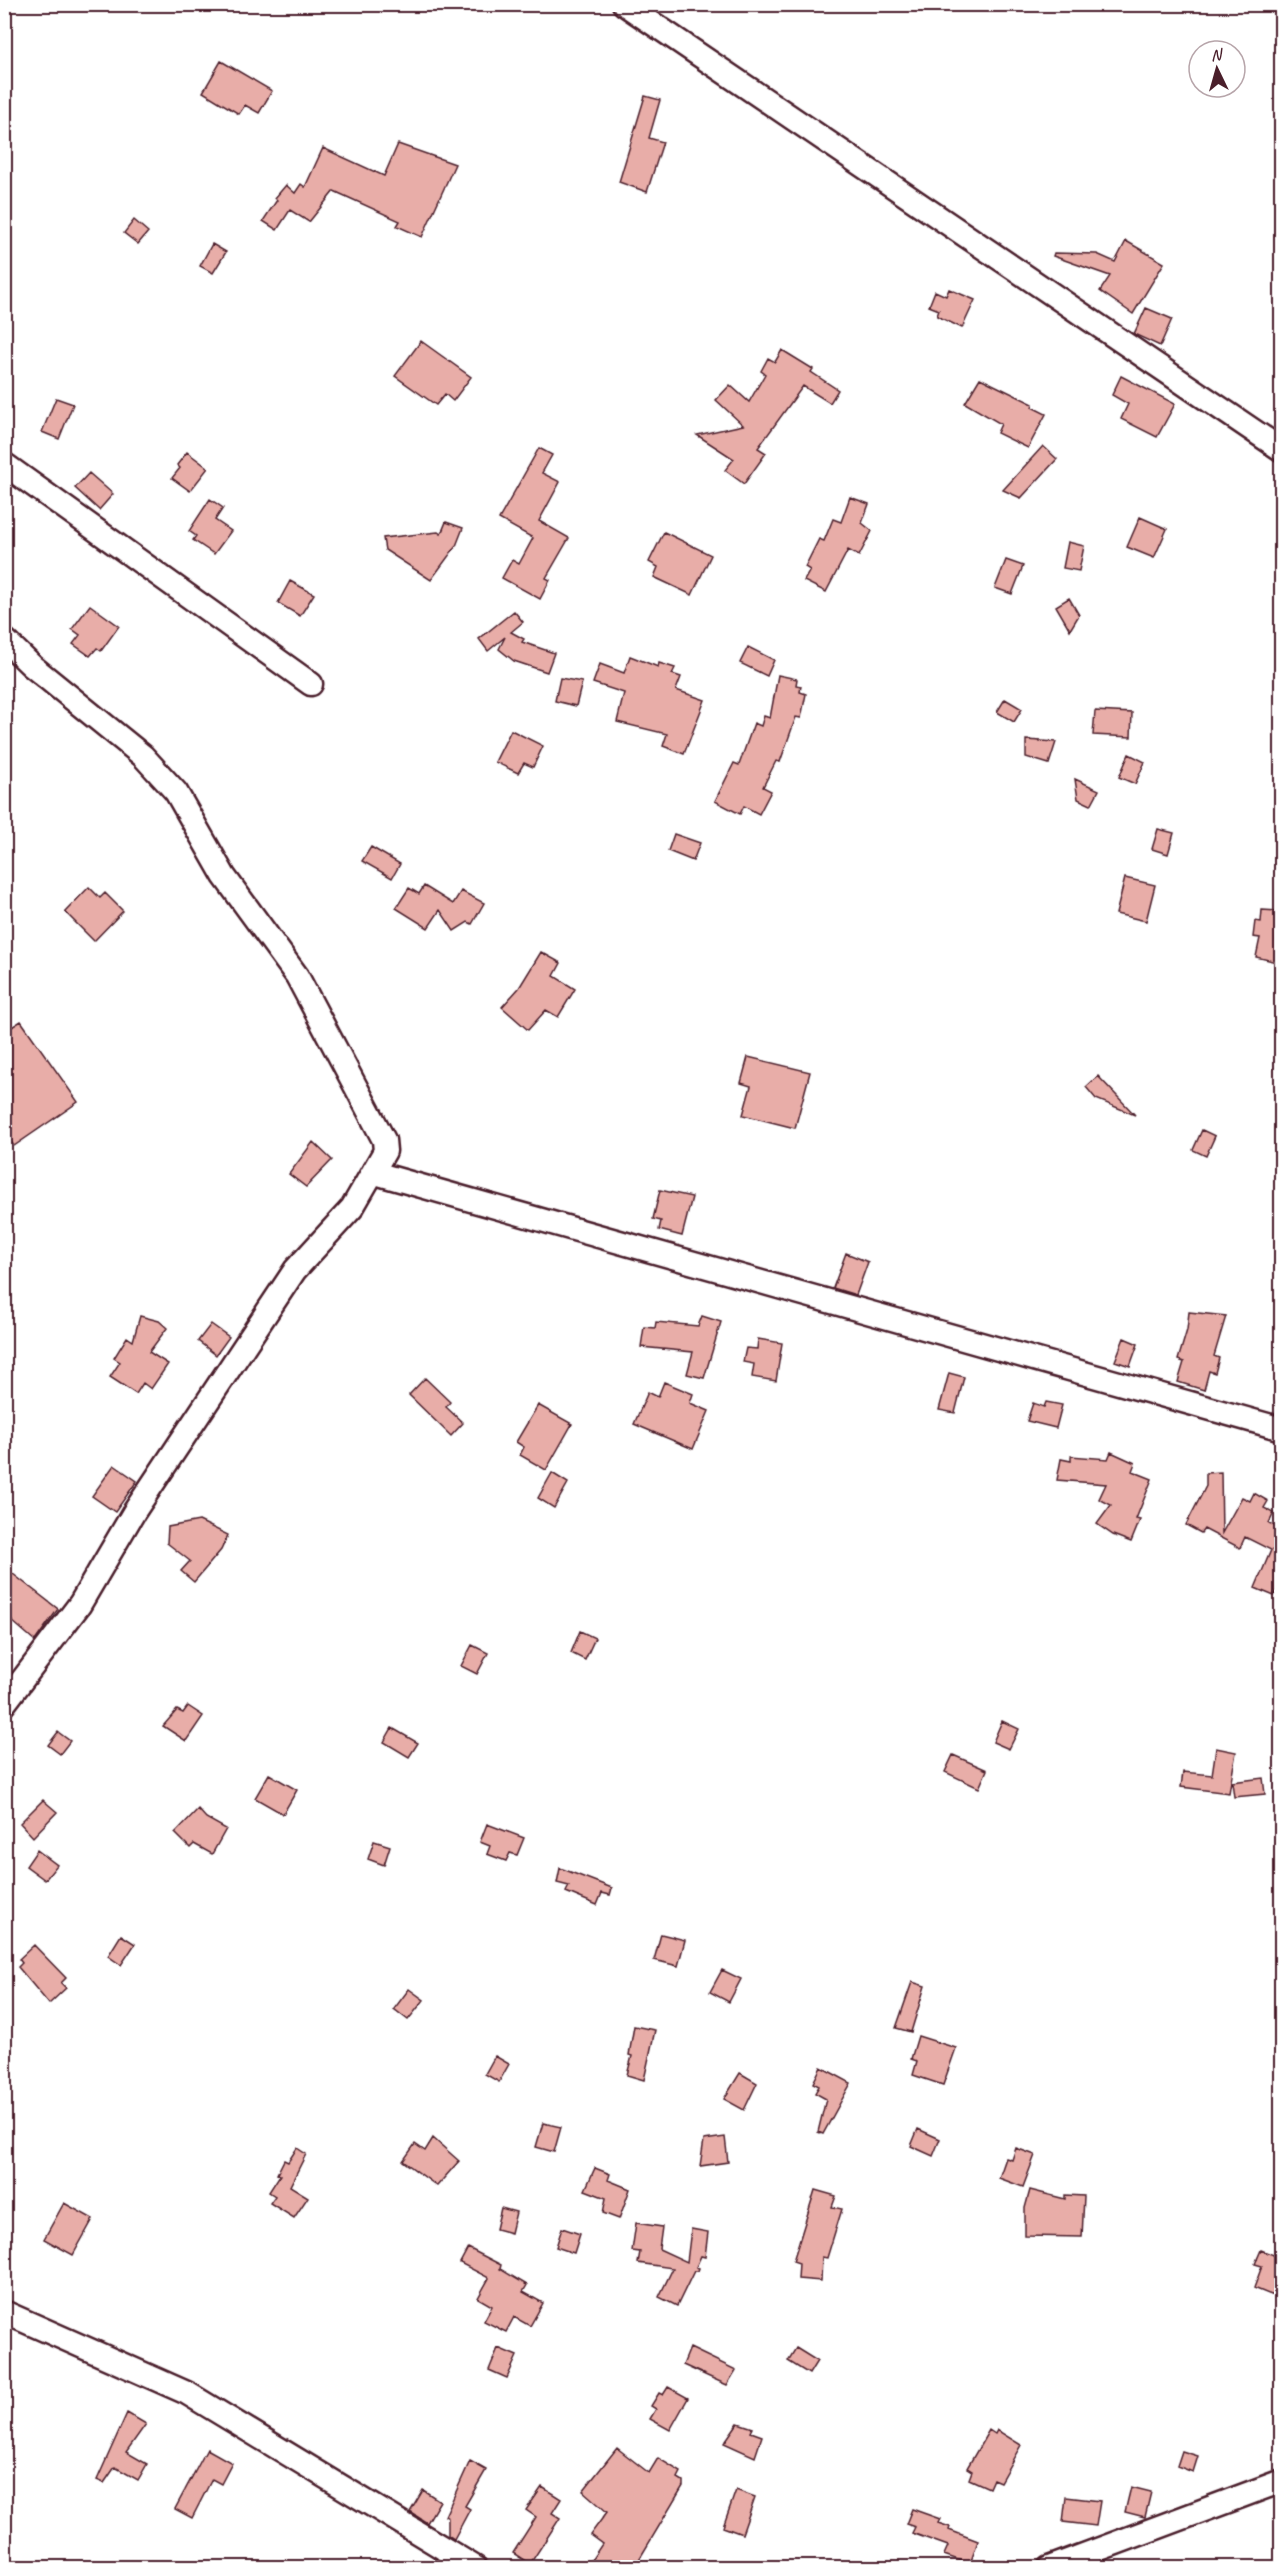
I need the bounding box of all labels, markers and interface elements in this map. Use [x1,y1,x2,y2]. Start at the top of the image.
north arrow [1187,39,1247,99]
text: N [1210,44,1225,65]

